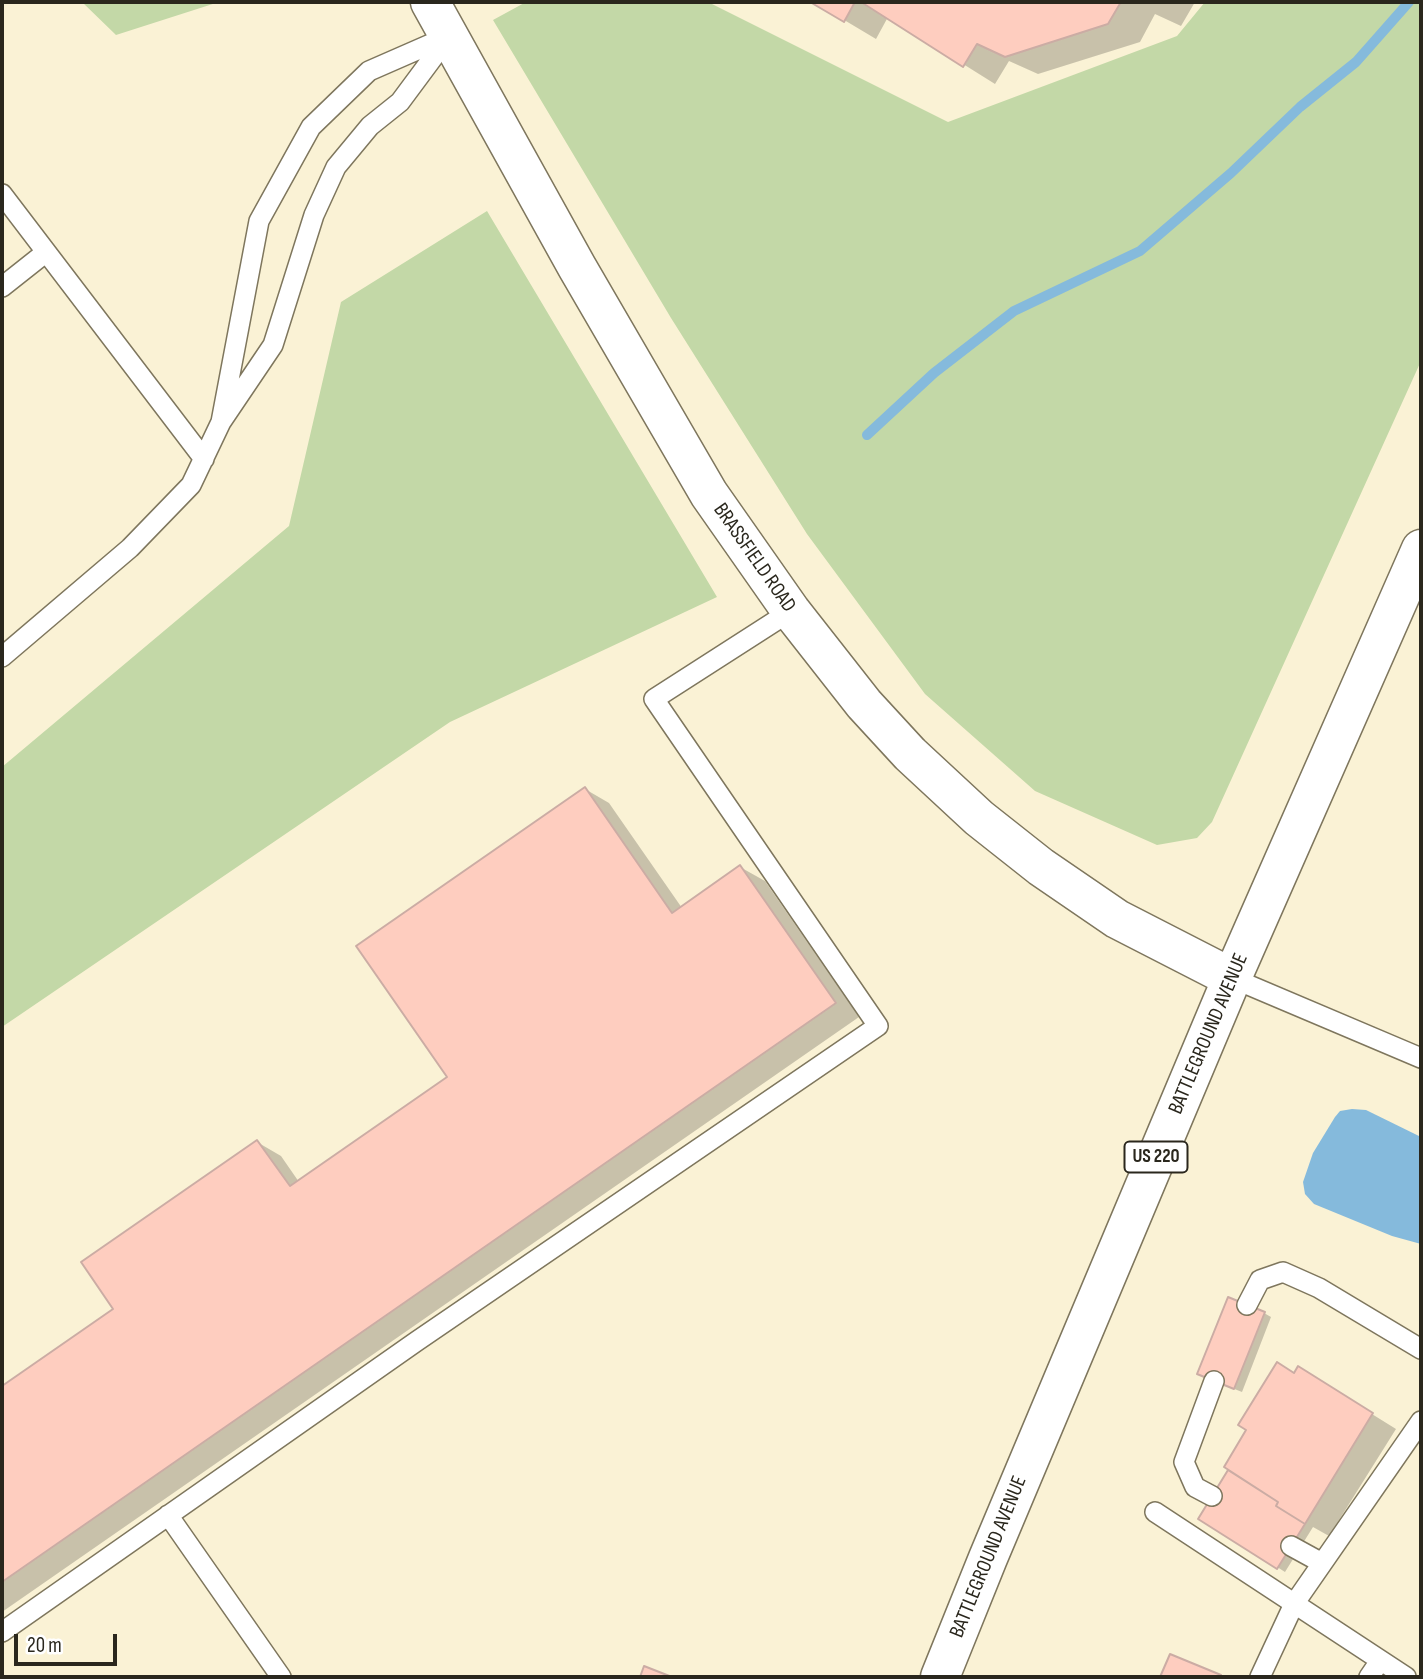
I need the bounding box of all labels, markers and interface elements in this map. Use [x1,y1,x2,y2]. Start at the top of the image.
street label: BRASSFIELD ROAD [707,499,801,617]
street label: BATTLEGROUND AVENUE [1164,950,1254,1118]
road number: US 220 [1124,1142,1188,1172]
street label: BATTLEGROUND AVENUE [945,1472,1033,1642]
scale bar [18,1620,121,1664]
text: 20 m [27,1633,62,1658]

